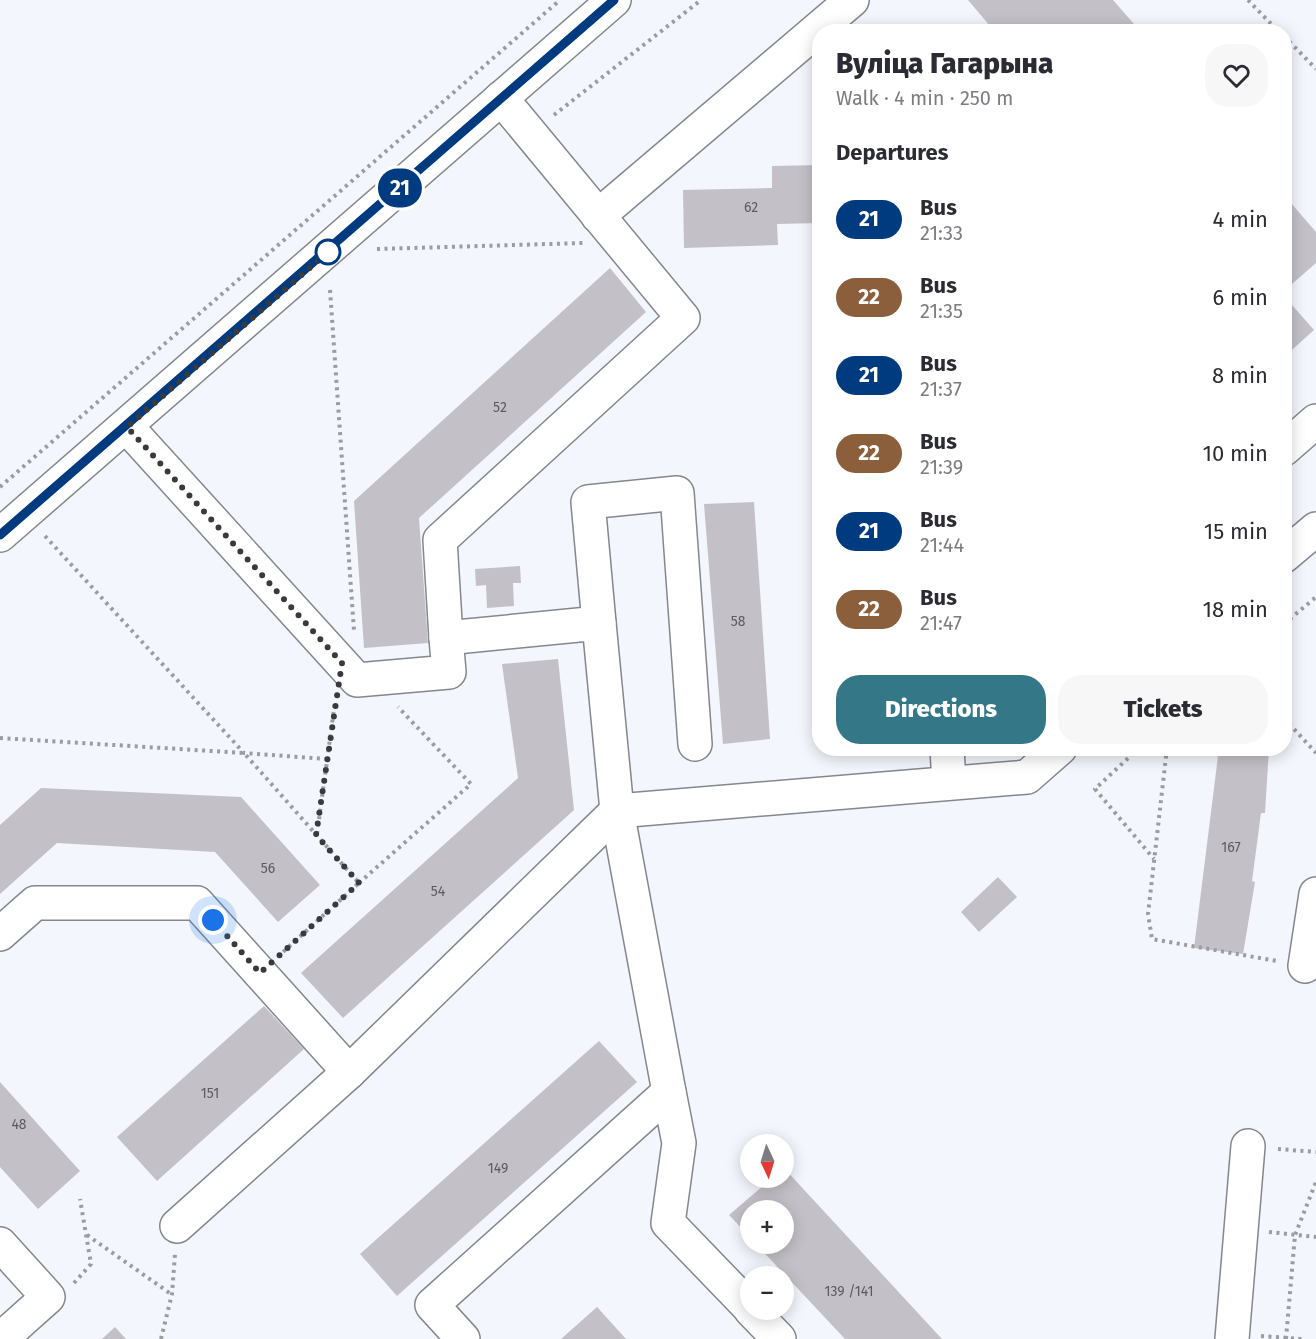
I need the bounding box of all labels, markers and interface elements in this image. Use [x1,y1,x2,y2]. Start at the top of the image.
button: heart [1205,44,1268,107]
text: Вуліца Гагарына [836,47,1053,80]
text: Walk · 4 min · 250 m [836,86,1013,110]
text: Departures [836,139,948,166]
line badge: 21 [373,168,427,207]
text: 21 [390,175,410,201]
text: Bus [920,194,957,221]
house number: 62 [744,199,758,216]
text: 21 [859,206,879,232]
text: 4 min [1213,206,1268,233]
text: 21:33 [920,221,963,245]
unlabelled marker [315,239,341,265]
text: Bus [920,272,957,299]
text: 22 [858,284,880,310]
text: 6 min [1212,284,1268,311]
text: 21:35 [920,299,963,323]
text: Bus [920,350,957,377]
text: 21 [859,362,879,388]
text: 8 min [1212,362,1268,389]
text: 21:37 [920,377,962,401]
house number: 52 [493,399,507,416]
text: Bus [920,428,957,455]
text: 22 [858,440,880,466]
text: 10 min [1202,440,1268,467]
text: 21:39 [920,455,963,479]
text: Bus [920,506,957,533]
text: 21 [859,518,879,544]
text: 15 min [1204,518,1268,545]
text: 21:44 [920,533,964,557]
text: Bus [920,584,957,611]
text: 22 [858,596,880,622]
text: 18 min [1203,596,1268,623]
text: 21:47 [920,611,962,635]
house number: 58 [731,613,746,630]
button: Directions [836,675,1046,744]
button: Tickets [1058,675,1268,744]
house number: 167 [1221,839,1241,856]
house number: 56 [261,860,275,877]
house number: 54 [431,883,446,900]
your location [198,905,228,935]
house number: 151 [201,1085,219,1102]
house number: 48 [11,1116,27,1133]
north arrow [740,1134,794,1188]
map controls [740,1134,794,1320]
house number: 149 [488,1160,508,1177]
button: + [740,1200,794,1254]
button: − [740,1266,794,1320]
house number: 139 /141 [824,1283,874,1300]

